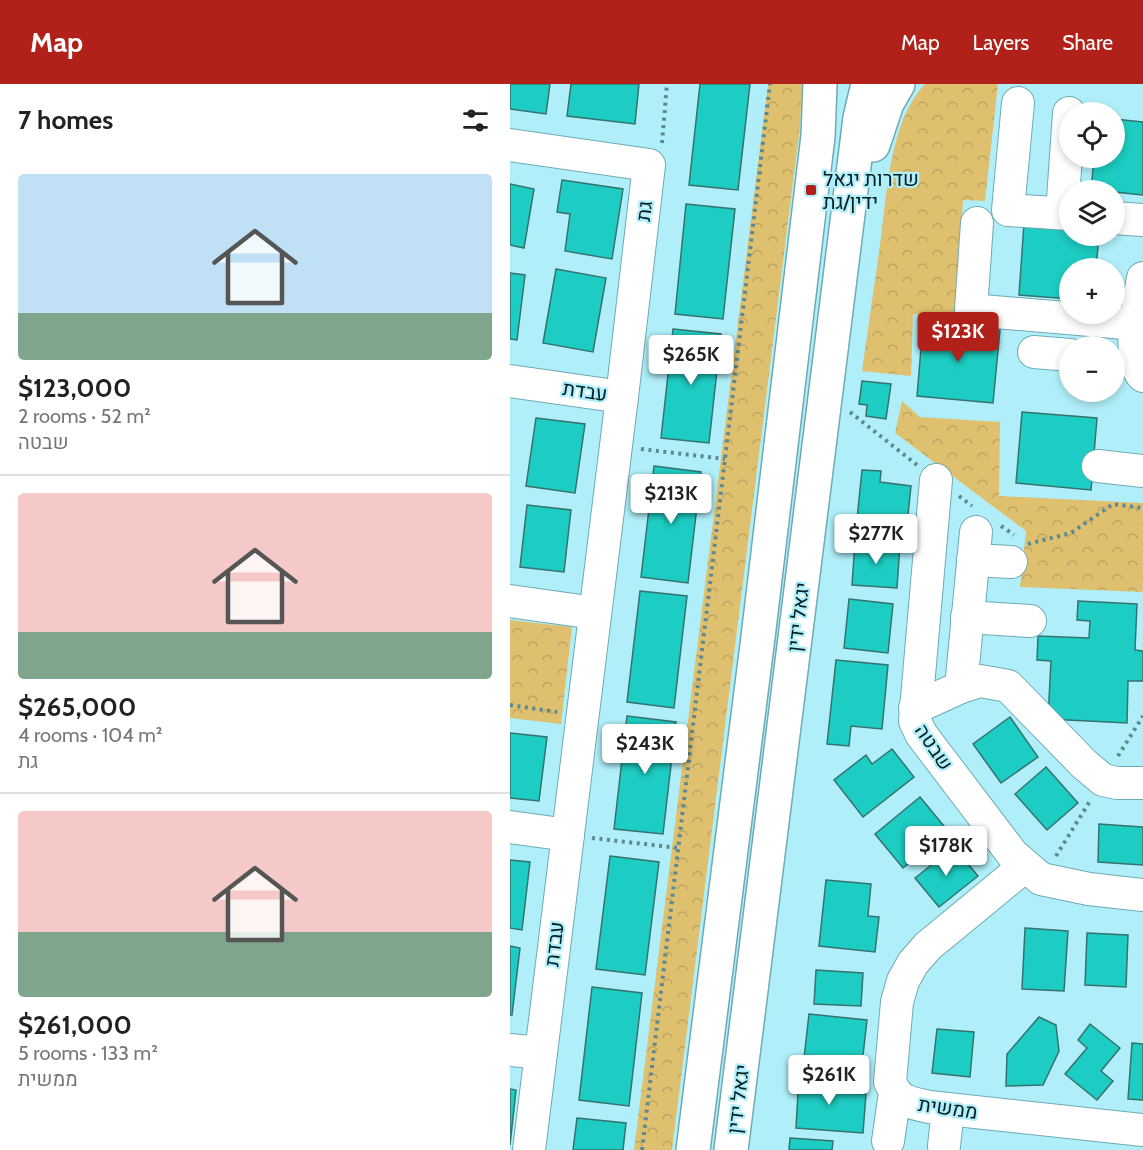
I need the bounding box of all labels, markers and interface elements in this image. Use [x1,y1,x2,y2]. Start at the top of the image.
text: Map [30,25,83,59]
text: Map [901,30,940,55]
text: Layers [973,30,1029,55]
text: Share [1062,30,1113,55]
map controls [1059,102,1125,402]
button: locate [1059,102,1125,168]
text: 7 homes [18,104,113,136]
icon: filters [459,104,492,137]
place label: שדרות יגאל ידין/גת [823,167,919,214]
button: layers [1059,180,1125,246]
marker: שדרות יגאל ידין/גת [804,183,818,197]
street label: גת [631,199,657,223]
icon: home [201,213,309,321]
button: + [1059,258,1125,324]
pin: $123K [916,312,1000,363]
text: $123K [932,319,984,343]
pin: $265K [649,335,733,386]
button: − [1059,336,1125,402]
text: $265K [663,342,719,366]
text: $123,000 [18,372,131,404]
street label: עבדת [561,376,609,406]
text: 2 rooms · 52 m² [18,404,151,428]
text: שבטה [18,430,69,454]
pin: $213K [629,474,713,525]
text: $213K [645,481,697,505]
pin: $277K [834,514,918,565]
text: $277K [848,521,904,545]
icon: home [201,532,309,640]
street label: יגאל ידין [782,581,814,653]
text: $265,000 [18,691,136,723]
street label: שבטה [910,719,958,775]
text: 4 rooms · 104 m² [18,723,162,747]
pin: $243K [603,724,687,775]
text: $243K [616,731,674,755]
text: גת [18,749,38,773]
pin: $178K [904,826,988,877]
text: $178K [919,833,973,857]
icon: home [201,850,309,958]
street label: עבדת [539,920,569,968]
text: $261,000 [18,1009,132,1041]
text: 5 rooms · 133 m² [18,1041,158,1065]
pin: $261K [787,1055,871,1106]
text: $261K [802,1062,856,1086]
street label: יגאל ידין [722,1063,754,1135]
text: ממשית [18,1067,78,1091]
street label: ממשית [917,1092,979,1124]

